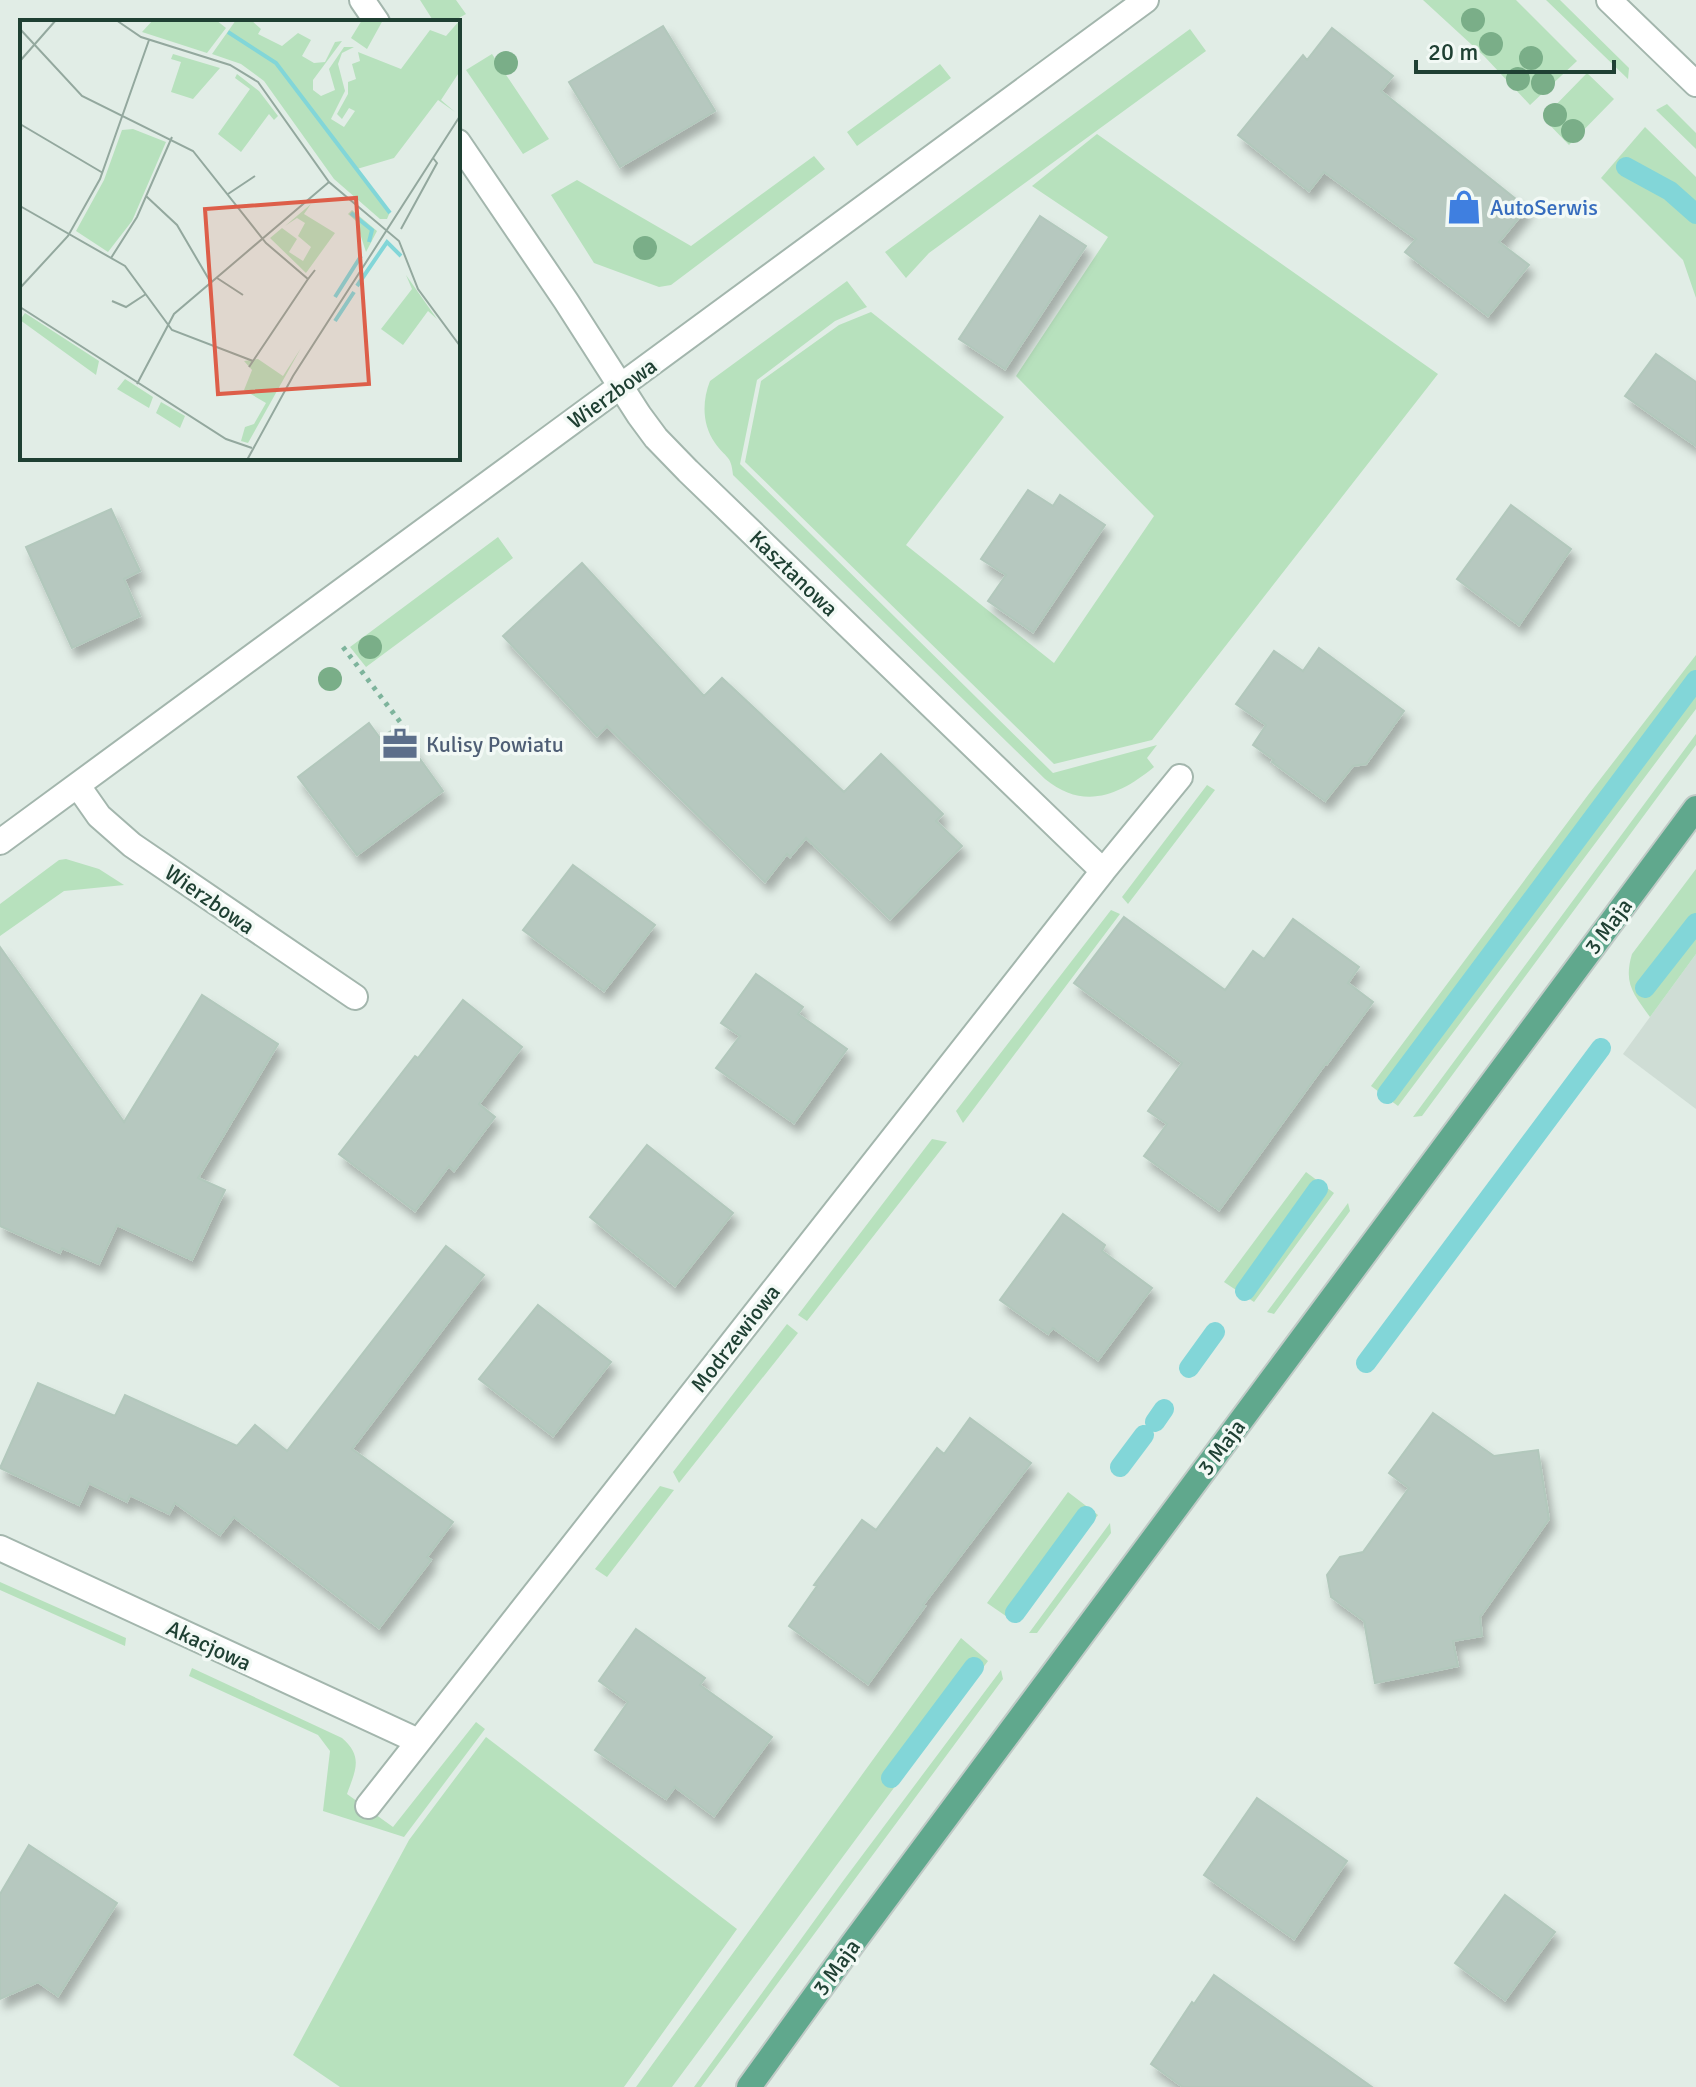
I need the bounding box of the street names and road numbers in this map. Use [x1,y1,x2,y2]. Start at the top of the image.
street label: Wierzbowa [563,352,662,435]
street label: Kasztanowa [744,525,844,622]
street label: Wierzbowa [160,859,260,940]
street label: 3 Maja [1579,893,1638,960]
street label: Modrzewiowa [685,1279,786,1398]
street label: 3 Maja [1192,1414,1251,1481]
street label: Akacjowa [162,1614,255,1677]
street label: 3 Maja [807,1934,866,2001]

